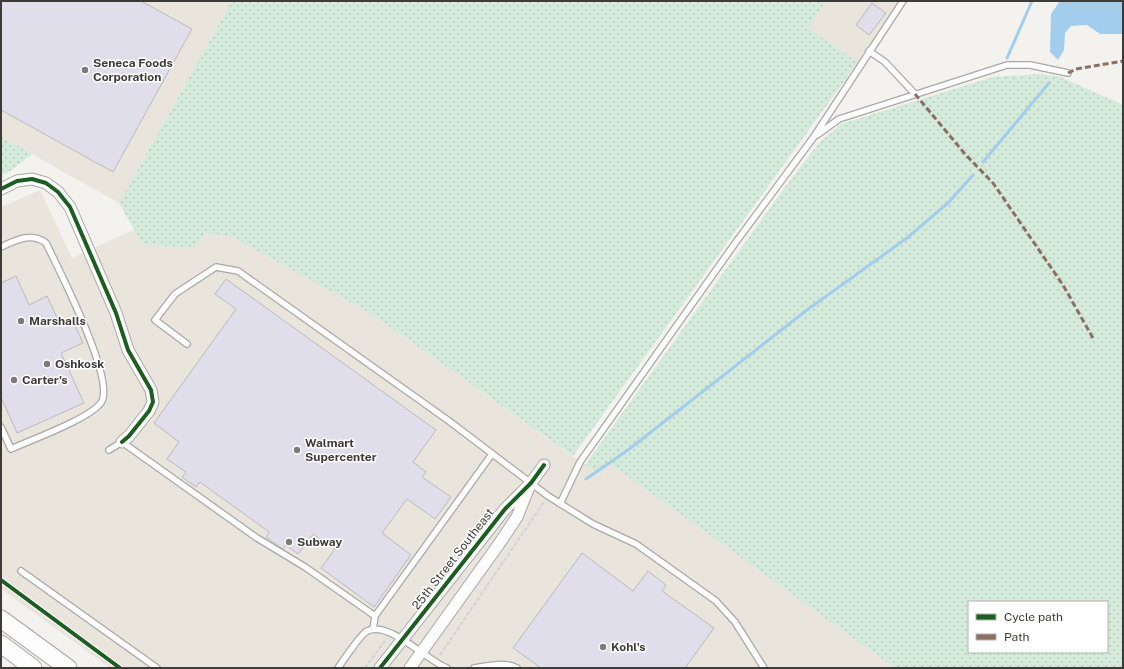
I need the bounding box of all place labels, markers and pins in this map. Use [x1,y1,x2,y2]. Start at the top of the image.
place label: Seneca Foods Corporation [93,56,173,84]
marker: Seneca Foods Corporation [80,65,90,75]
place label: Marshalls [29,314,86,328]
marker: Marshalls [16,316,26,326]
place label: Oshkosk [55,357,104,371]
marker: Oshkosk [42,359,52,369]
place label: Carter's [22,373,68,387]
marker: Carter's [9,375,19,385]
place label: Walmart Supercenter [305,436,377,464]
marker: Walmart Supercenter [292,445,302,455]
place label: Subway [297,535,342,549]
marker: Subway [284,537,294,547]
place label: Kohl's [611,640,646,654]
marker: Kohl's [598,642,608,652]

